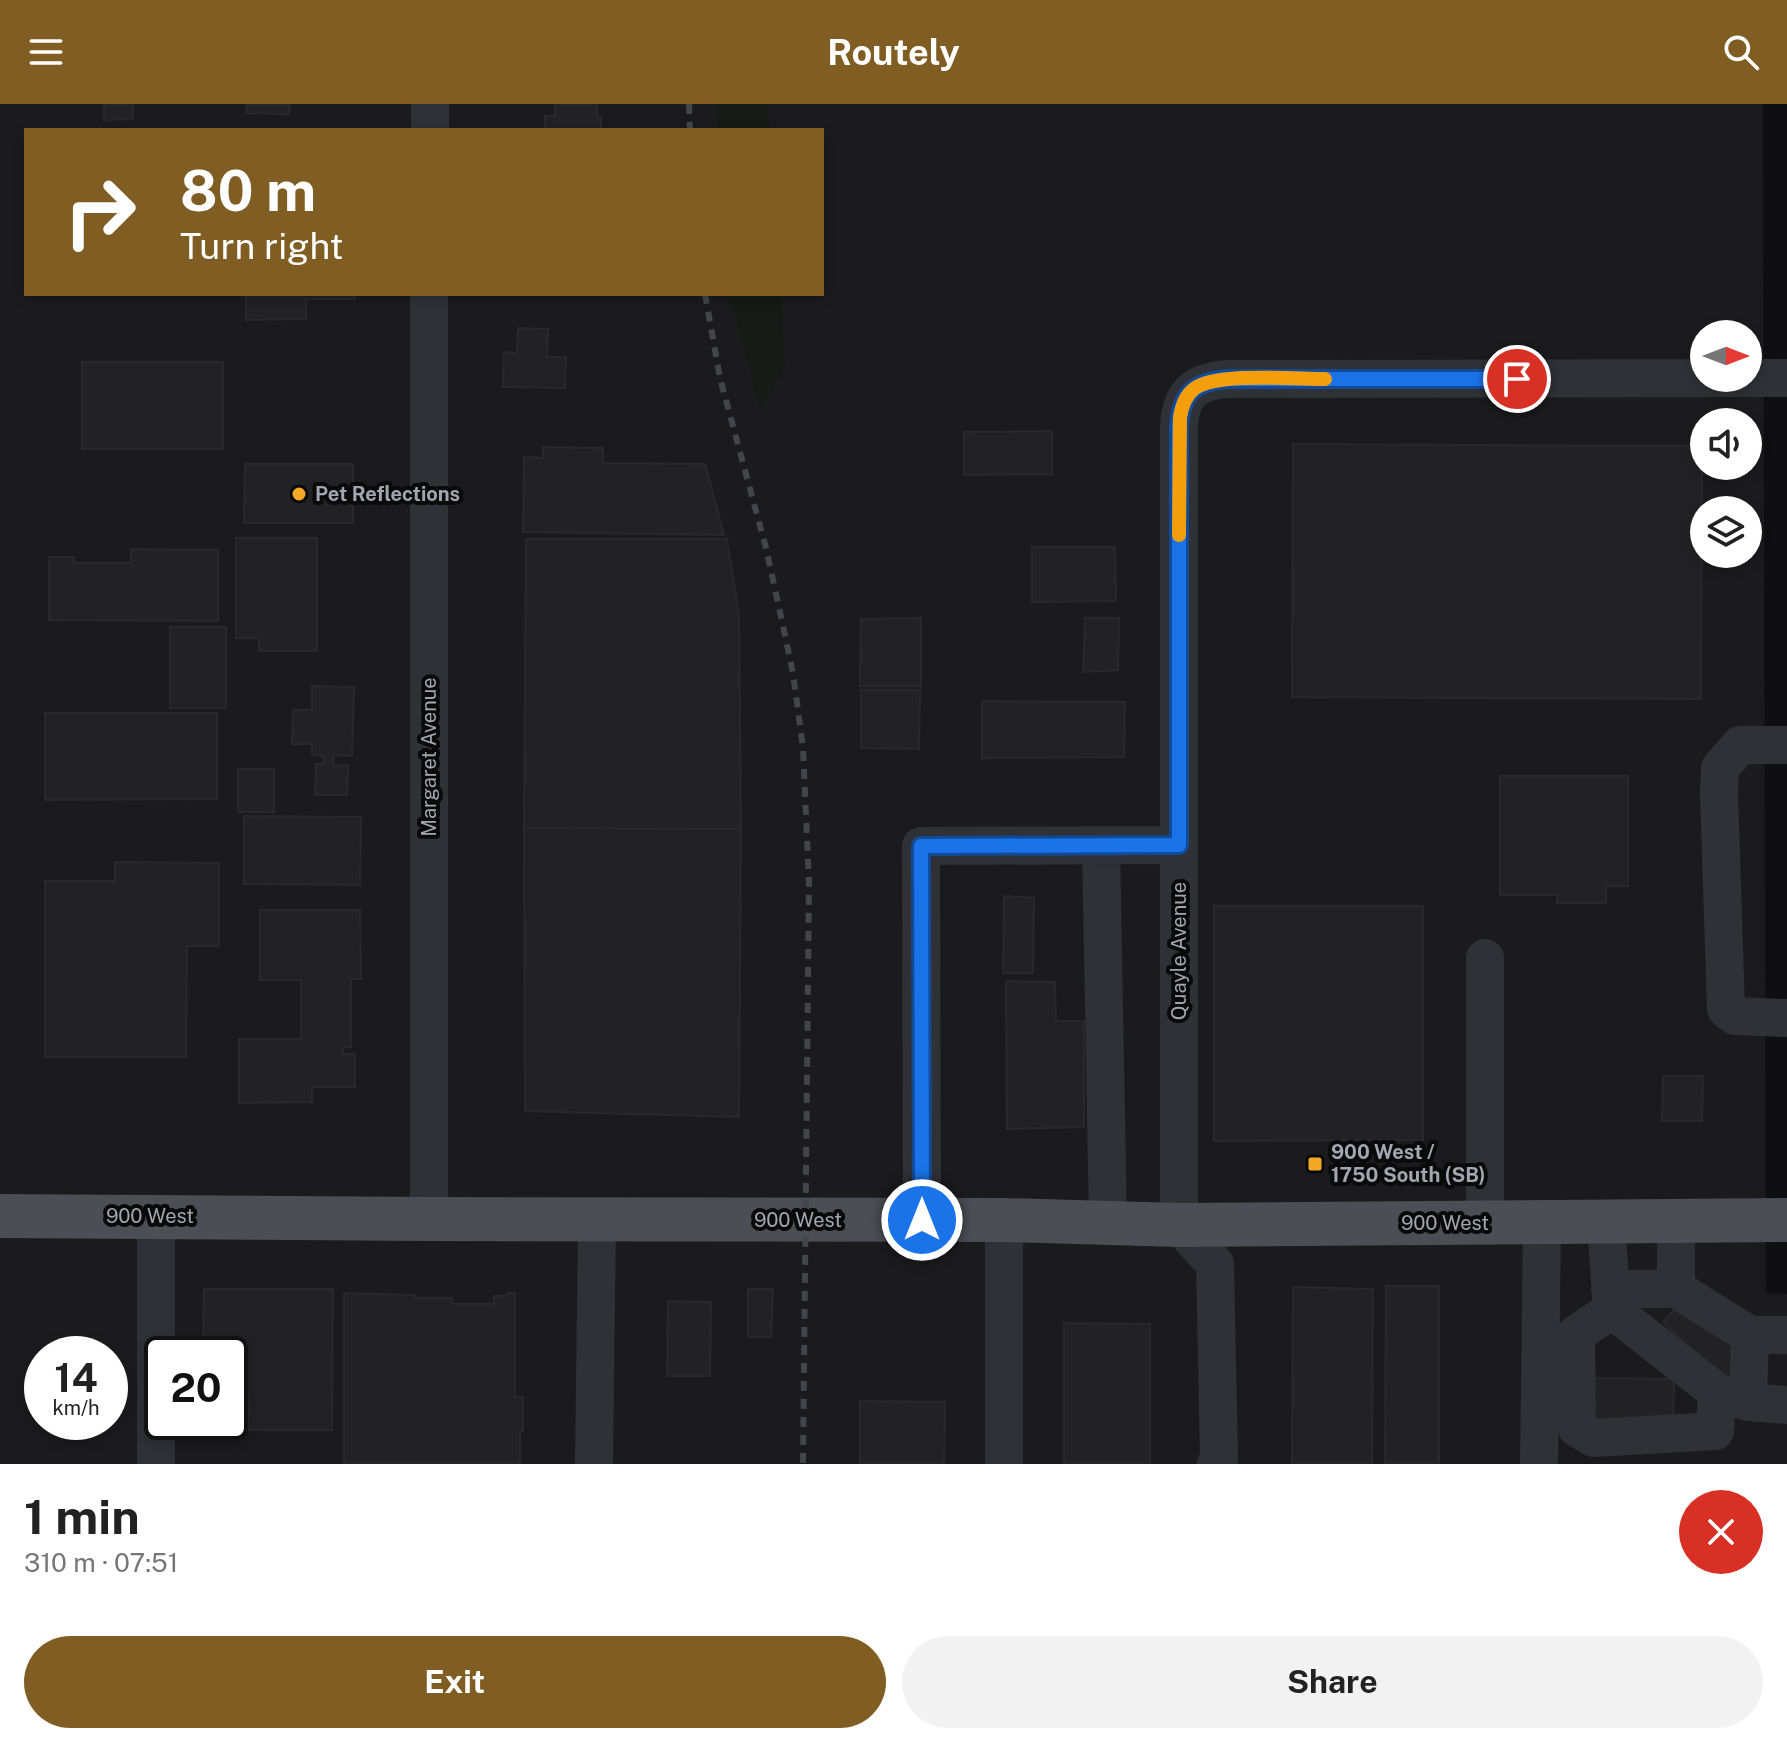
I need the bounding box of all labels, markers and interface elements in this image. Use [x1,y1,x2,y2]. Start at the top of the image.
icon: menu [24,30,68,74]
icon: search [1719,30,1763,74]
text: Routely [827,31,960,73]
text: 80 m [180,158,316,224]
icon: right [48,160,152,264]
text: Turn right [180,225,343,267]
north arrow [1690,320,1762,392]
map controls [1690,320,1762,568]
pin [1483,345,1551,413]
icon: arrive [1495,357,1539,401]
button: sound [1690,408,1762,480]
place label: Pet Reflections [315,482,460,506]
marker: Pet Reflections [290,485,308,503]
button: layers [1690,496,1762,568]
street label: Margaret Avenue [417,677,441,837]
street label: Quayle Avenue [1167,882,1191,1020]
place label: 900 West / 1750 South (SB) [1331,1140,1486,1187]
marker: 900 West / 1750 South (SB) [1306,1155,1324,1173]
position arrow [880,1178,964,1262]
street label: 900 West [106,1204,194,1228]
street label: 900 West [754,1208,842,1232]
street label: 900 West [1401,1211,1489,1235]
speed limit sign: 20 [144,1336,248,1440]
text: 14 [54,1354,98,1401]
text: km/h [52,1396,100,1420]
text: 1 min [24,1488,140,1545]
button: close [1679,1490,1763,1574]
text: 310 m · 07:51 [24,1547,178,1578]
button: Exit [24,1636,886,1728]
button: Share [902,1636,1763,1728]

